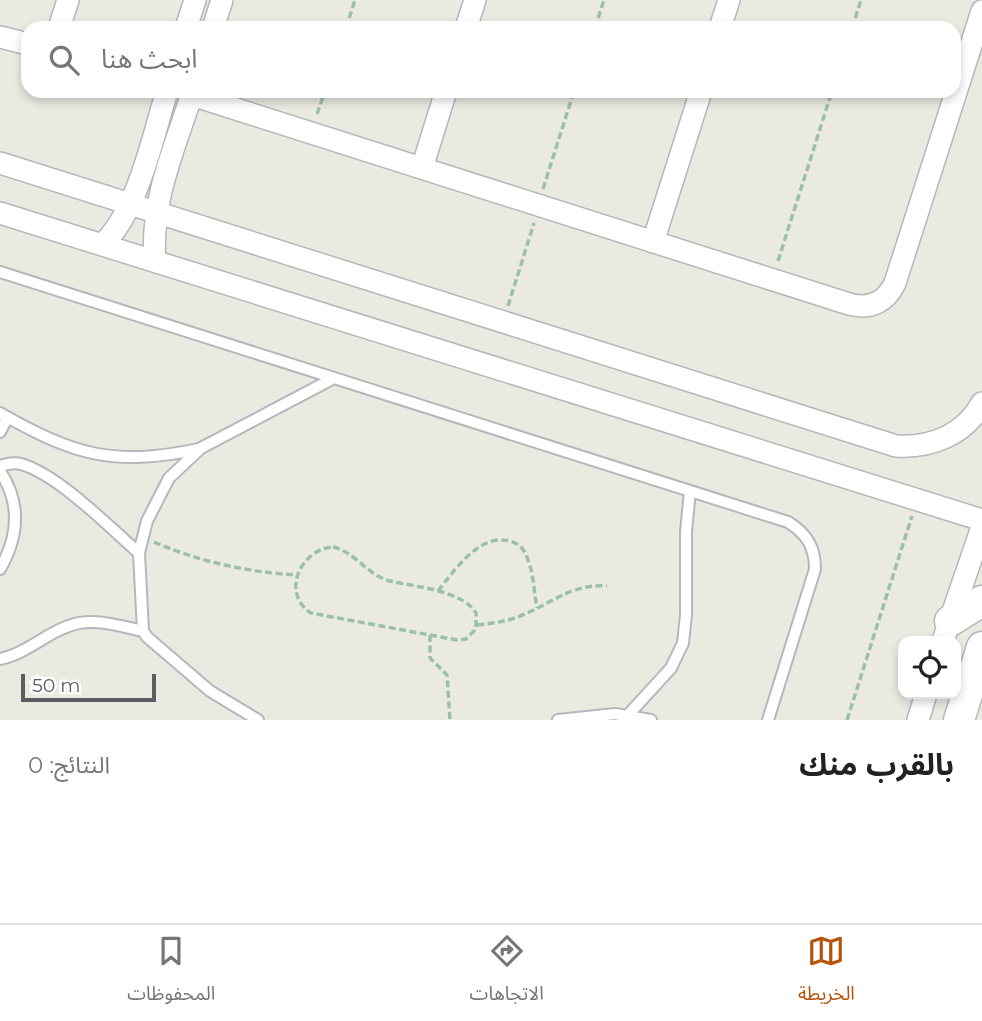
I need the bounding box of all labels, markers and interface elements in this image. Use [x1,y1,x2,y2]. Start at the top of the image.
search box [21,21,961,98]
icon: search [45,41,83,79]
text: ابحث هنا [101,43,197,75]
map controls [898,636,961,699]
button: locate [898,636,961,699]
scale bar [21,671,156,703]
text: 50 m [32,674,80,697]
text: بالقرب منك [799,746,954,783]
text: النتائج: 0 [28,751,110,779]
tab: المحفوظات [127,932,215,1014]
tab: الاتجاهات [470,932,544,1014]
tab: الخريطة [798,932,855,1014]

